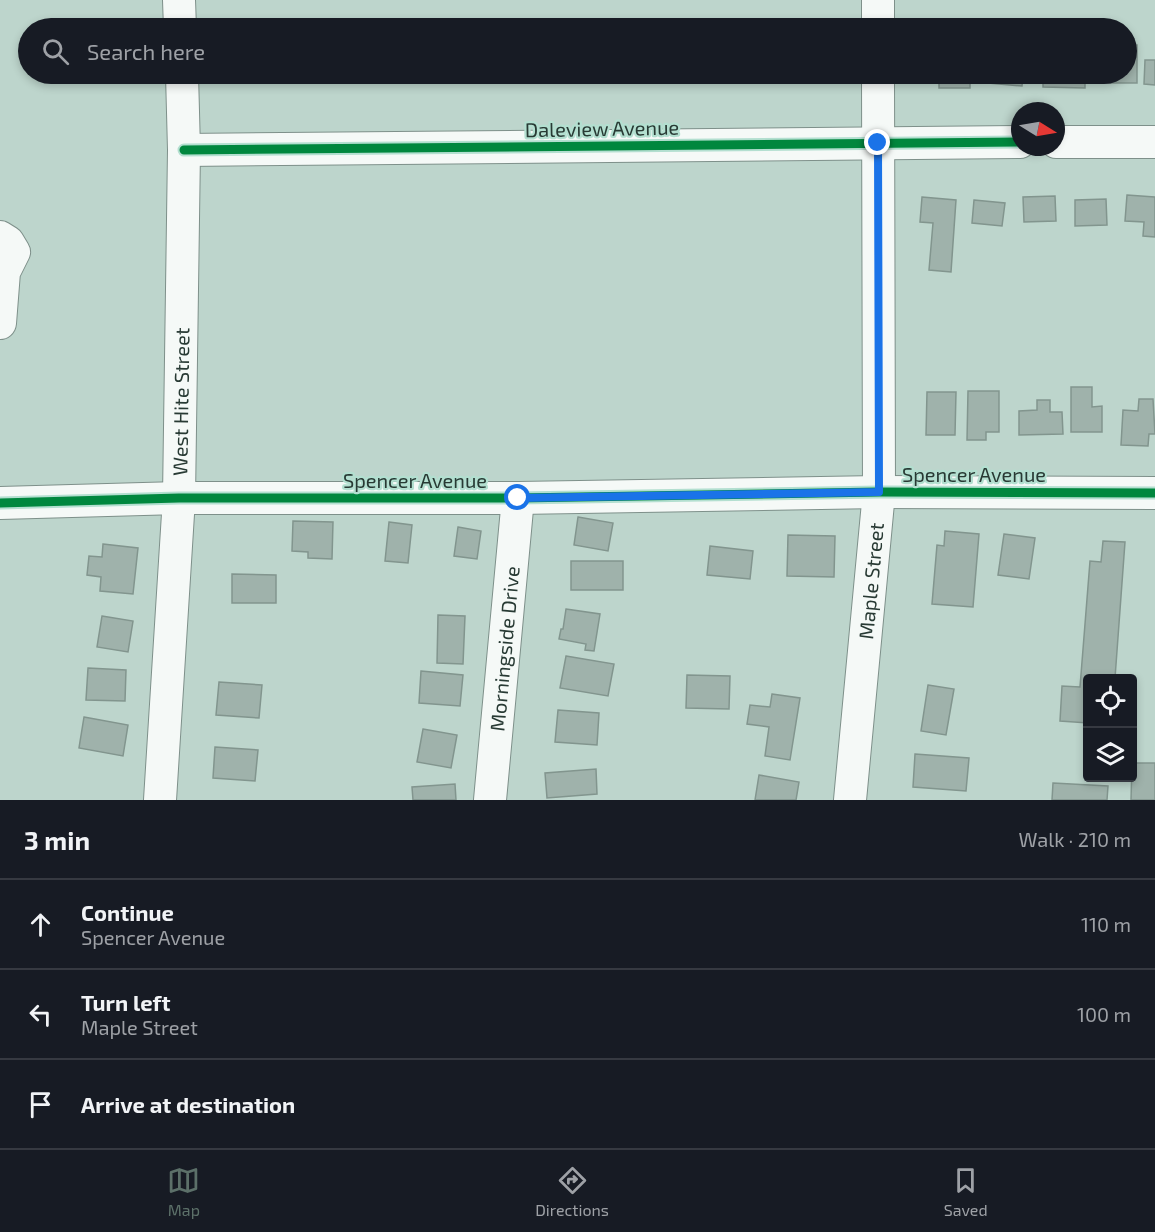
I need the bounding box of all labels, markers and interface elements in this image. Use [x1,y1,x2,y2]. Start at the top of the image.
search box [18,18,1137,84]
icon: search [39,35,72,68]
text: Search here [87,38,205,64]
north arrow [1011,102,1065,156]
street label: Daleview Avenue [525,115,679,141]
route end [864,129,890,155]
street label: West Hite Street [167,327,193,476]
street label: Spencer Avenue [902,462,1046,486]
street label: Spencer Avenue [343,468,487,492]
route start [504,484,530,510]
street label: Maple Street [853,521,888,640]
street label: Morningside Drive [484,565,524,732]
map controls [1083,674,1137,782]
button: locate [1083,674,1137,728]
button: layers [1083,728,1137,782]
text: 3 min [24,824,90,855]
text: Walk · 210 m [1019,827,1131,851]
text: Continue [81,899,174,925]
icon: ahead [24,908,57,941]
text: 110 m [1081,912,1131,936]
text: Spencer Avenue [81,925,225,949]
text: Turn left [81,989,170,1015]
icon: left [24,998,57,1031]
text: 100 m [1077,1002,1131,1026]
text: Maple Street [81,1015,198,1039]
icon: arrive [24,1088,57,1121]
text: Arrive at destination [81,1091,295,1117]
tab: Map [167,1164,200,1219]
tab: Directions [535,1164,609,1219]
tab: Saved [944,1164,988,1219]

